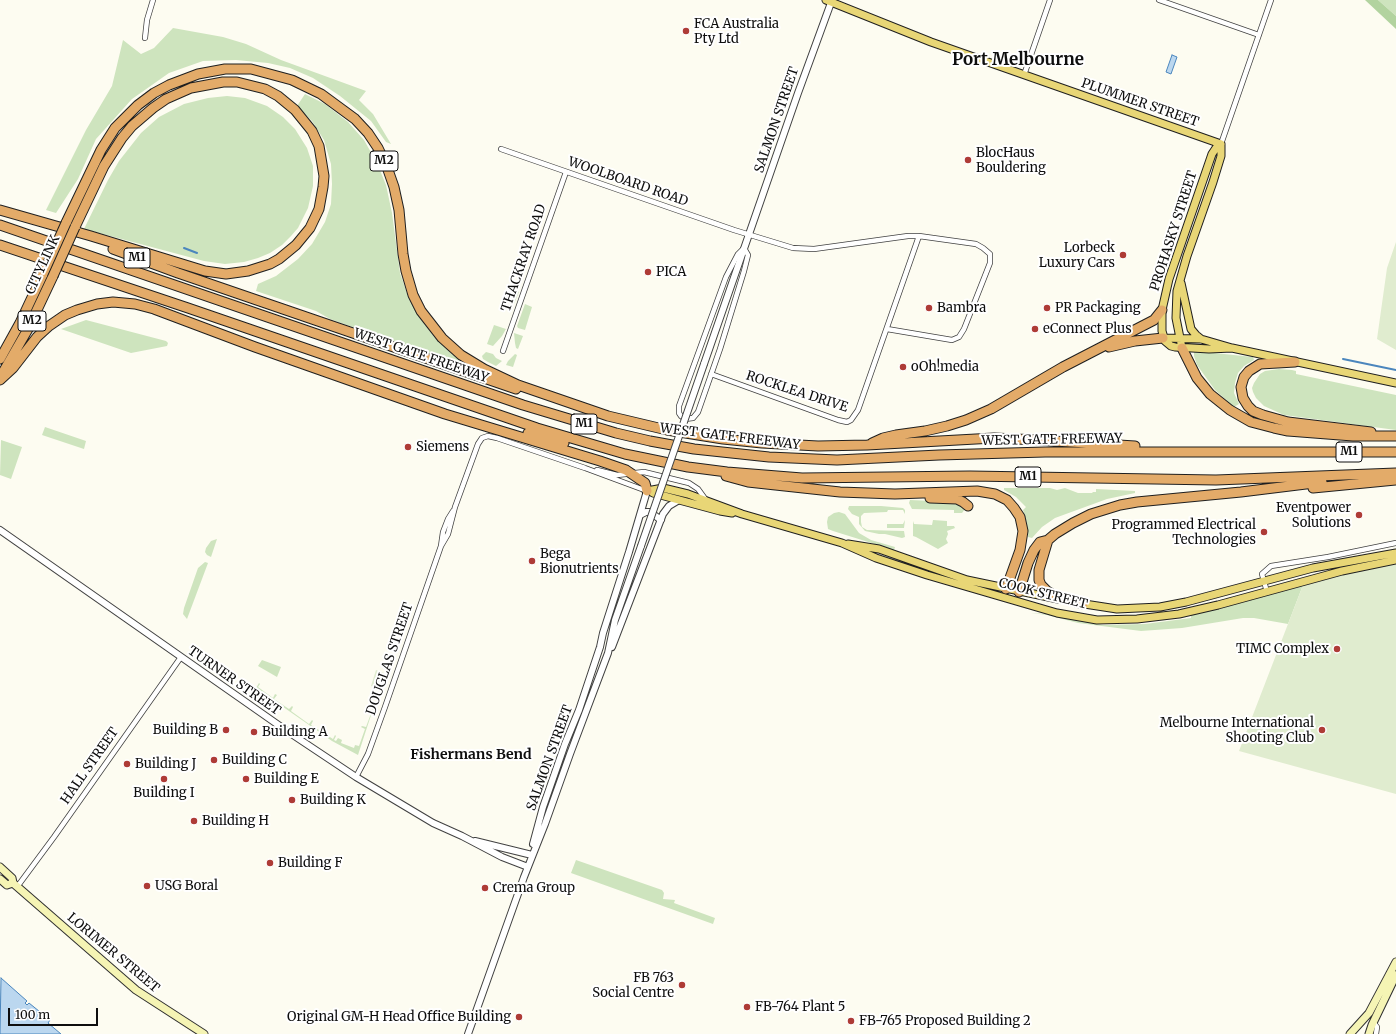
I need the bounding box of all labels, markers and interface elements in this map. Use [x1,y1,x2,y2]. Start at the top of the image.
place label: FCA Australia Pty Ltd [694,16,779,47]
marker: FCA Australia Pty Ltd [681,26,691,36]
district label: Port Melbourne [952,50,1084,70]
street label: SALMON STREET [752,65,802,175]
street label: PLUMMER STREET [1079,76,1201,130]
place label: BlocHaus Bouldering [976,145,1046,176]
road number: M2 [370,151,398,171]
street label: WOOLBOARD ROAD [566,154,690,210]
marker: BlocHaus Bouldering [963,155,973,165]
street label: PROHASKY STREET [1147,169,1201,293]
street label: THACKRAY ROAD [498,202,550,314]
street label: CITYLINK [23,233,63,297]
place label: Lorbeck Luxury Cars [1039,240,1115,271]
road number: M1 [124,248,150,268]
marker: Lorbeck Luxury Cars [1118,250,1128,260]
place label: PICA [656,264,686,280]
marker: PICA [643,267,653,277]
place label: Bambra [937,300,986,316]
place label: PR Packaging [1055,300,1141,316]
marker: Bambra [924,303,934,313]
marker: PR Packaging [1042,303,1052,313]
road number: M2 [18,311,46,331]
place label: eConnect Plus [1043,321,1132,337]
marker: eConnect Plus [1030,324,1040,334]
street label: WEST GATE FREEWAY [352,326,490,386]
place label: oOh!media [911,359,979,375]
marker: oOh!media [898,362,908,372]
street label: ROCKLEA DRIVE [744,368,850,416]
road number: M1 [571,414,597,434]
street label: WEST GATE FREEWAY [659,421,801,453]
street label: WEST GATE FREEWAY [981,431,1123,449]
place label: Siemens [416,439,469,455]
marker: Siemens [403,442,413,452]
road number: M1 [1336,442,1362,462]
road number: M1 [1015,467,1041,487]
place label: Eventpower Solutions [1276,500,1351,531]
marker: Eventpower Solutions [1354,510,1364,520]
place label: Programmed Electrical Technologies [1111,517,1256,548]
marker: Programmed Electrical Technologies [1259,527,1269,537]
place label: Bega Bionutrients [540,546,619,577]
marker: Bega Bionutrients [527,556,537,566]
street label: COOK STREET [997,575,1089,613]
street label: DOUGLAS STREET [363,601,417,717]
place label: TIMC Complex [1236,641,1329,657]
street label: TURNER STREET [185,643,283,719]
marker: TIMC Complex [1332,644,1342,654]
street label: SALMON STREET [524,703,576,813]
place label: Melbourne International Shooting Club [1160,715,1314,746]
place label: Building B [153,722,218,738]
place label: Building A [262,724,328,740]
street label: HALL STREET [58,725,122,807]
marker: Building B [221,725,231,735]
marker: Melbourne International Shooting Club [1317,725,1327,735]
marker: Building A [249,727,259,737]
district label: Fishermans Bend [410,747,532,763]
place label: Building C [222,752,287,768]
marker: Building C [209,755,219,765]
place label: Building J [135,756,196,772]
marker: Building J [122,759,132,769]
place label: Building E [254,771,319,787]
marker: Building I [159,774,169,784]
marker: Building E [241,774,251,784]
place label: Building I [133,785,195,801]
place label: Building K [300,792,366,808]
marker: Building K [287,795,297,805]
place label: Building H [202,813,269,829]
marker: Building H [189,816,199,826]
place label: Building F [278,855,342,871]
marker: Building F [265,858,275,868]
place label: USG Boral [155,878,218,894]
place label: Crema Group [493,880,575,896]
marker: USG Boral [142,881,152,891]
marker: Crema Group [480,883,490,893]
street label: LORIMER STREET [64,910,162,996]
place label: FB 763 Social Centre [592,970,674,1001]
marker: FB 763 Social Centre [677,980,687,990]
place label: FB-764 Plant 5 [755,999,845,1015]
scale bar [10,1000,100,1026]
marker: FB-764 Plant 5 [742,1002,752,1012]
text: 100 m [15,1007,50,1022]
place label: Original GM-H Head Office Building [287,1009,511,1025]
marker: Original GM-H Head Office Building [514,1012,524,1022]
place label: FB-765 Proposed Building 2 [859,1013,1031,1029]
marker: FB-765 Proposed Building 2 [846,1016,856,1026]

